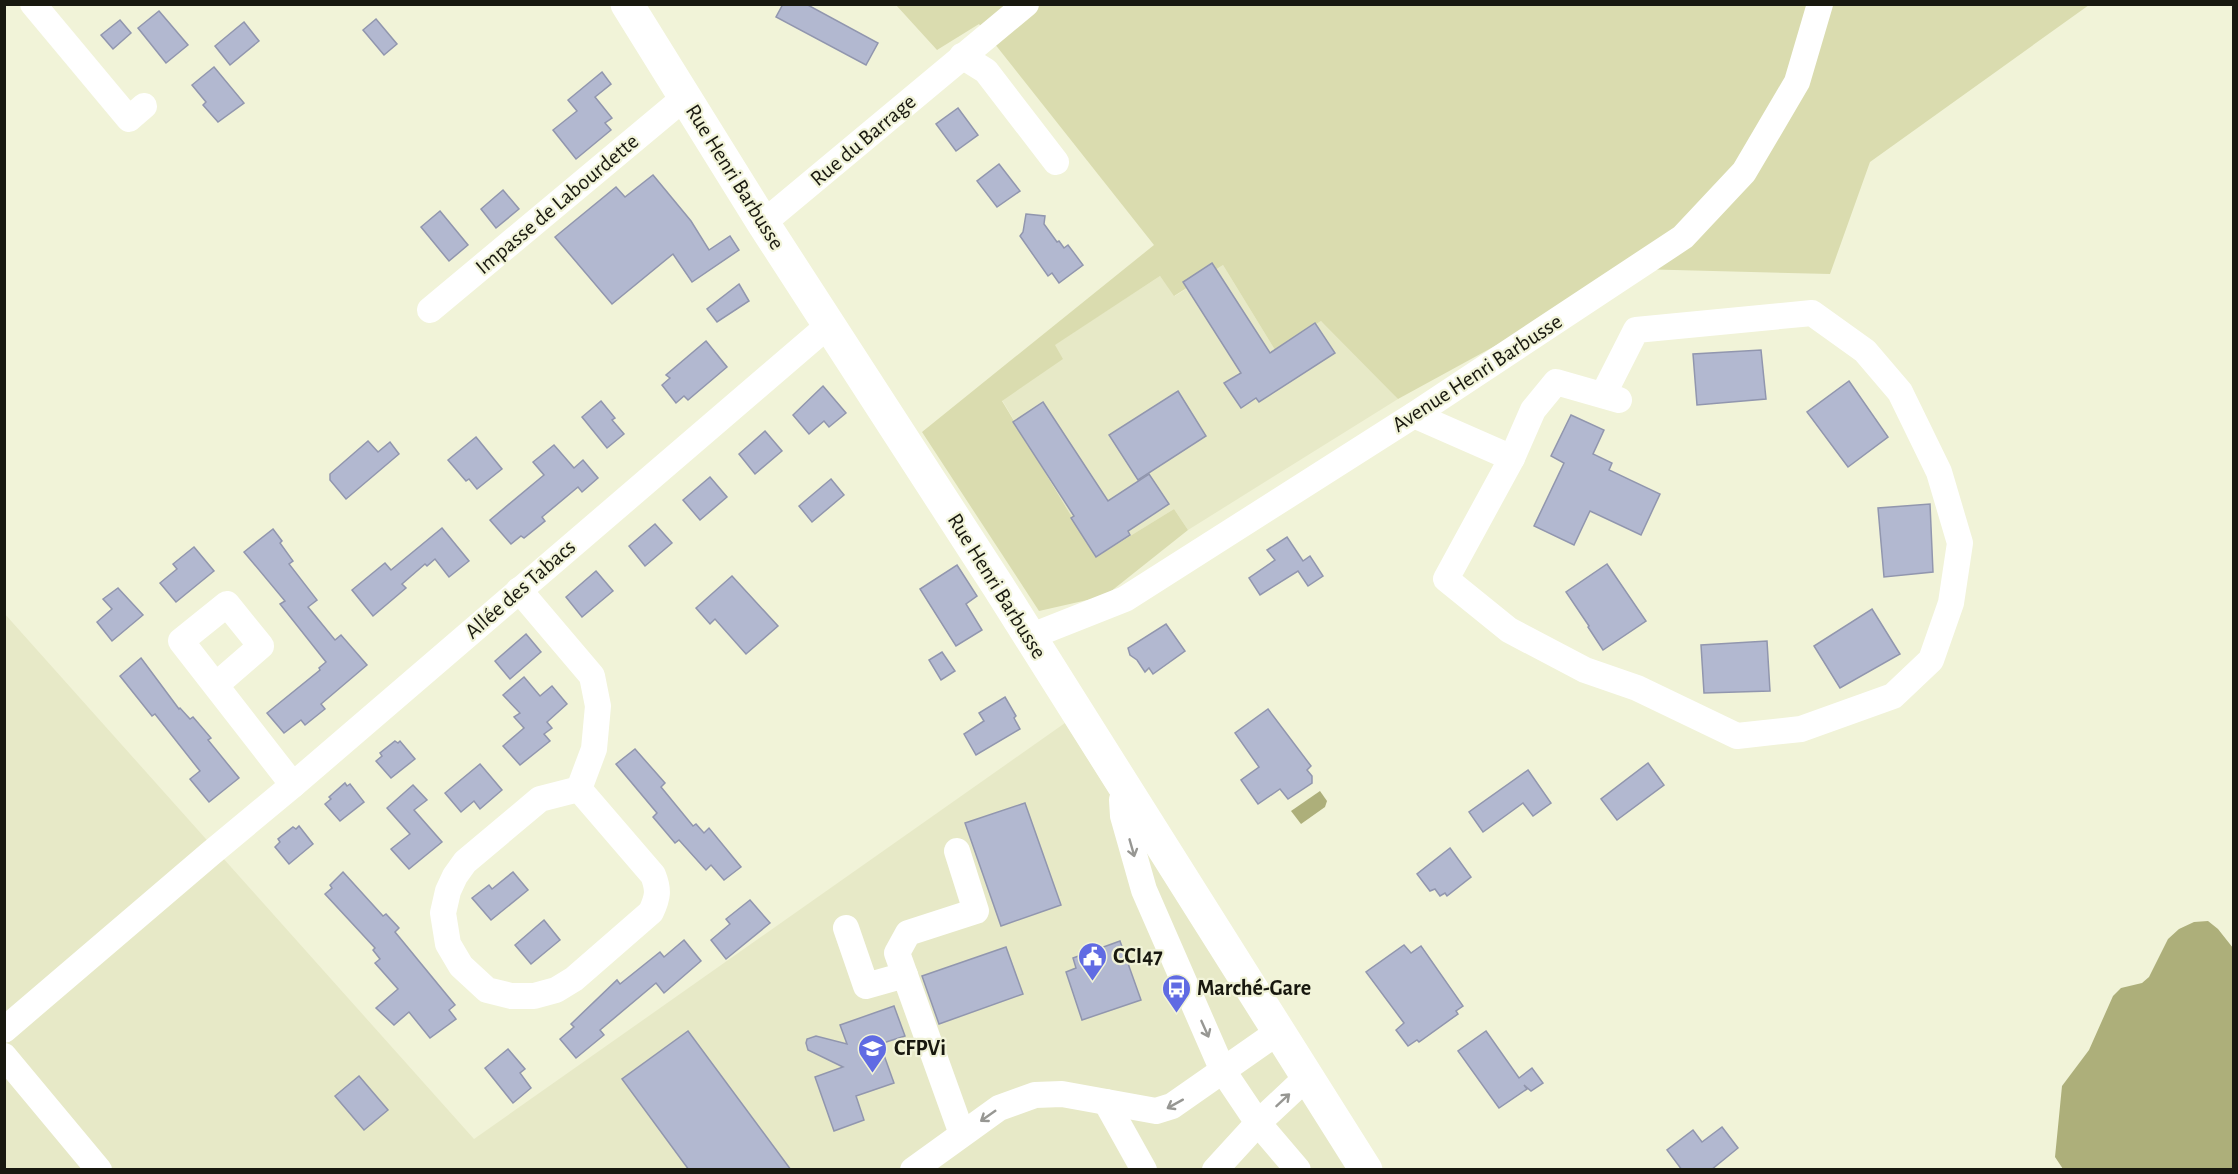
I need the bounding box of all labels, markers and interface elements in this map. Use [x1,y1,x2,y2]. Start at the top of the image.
street label: Rue du Barrage [806,90,920,190]
street label: Rue Henri Barbusse [682,101,788,253]
street label: Impasse de Labourdette [471,130,643,278]
street label: Avenue Henri Barbusse [1388,310,1566,436]
street label: Rue Henri Barbusse [944,510,1050,662]
street label: Allée des Tabacs [461,535,579,643]
one-way arrow [1127,838,1138,857]
public building icon: CCI47 [1076,940,1108,982]
place label: CCI47 [1113,945,1163,967]
bus stop icon: Marché-Gare [1160,972,1192,1014]
place label: Marché-Gare [1197,977,1311,999]
one-way arrow [1199,1019,1211,1037]
school or university icon: CFPVi [857,1032,889,1074]
place label: CFPVi [894,1037,946,1059]
one-way arrow [1275,1093,1290,1107]
one-way arrow [1166,1099,1184,1110]
one-way arrow [980,1110,996,1122]

